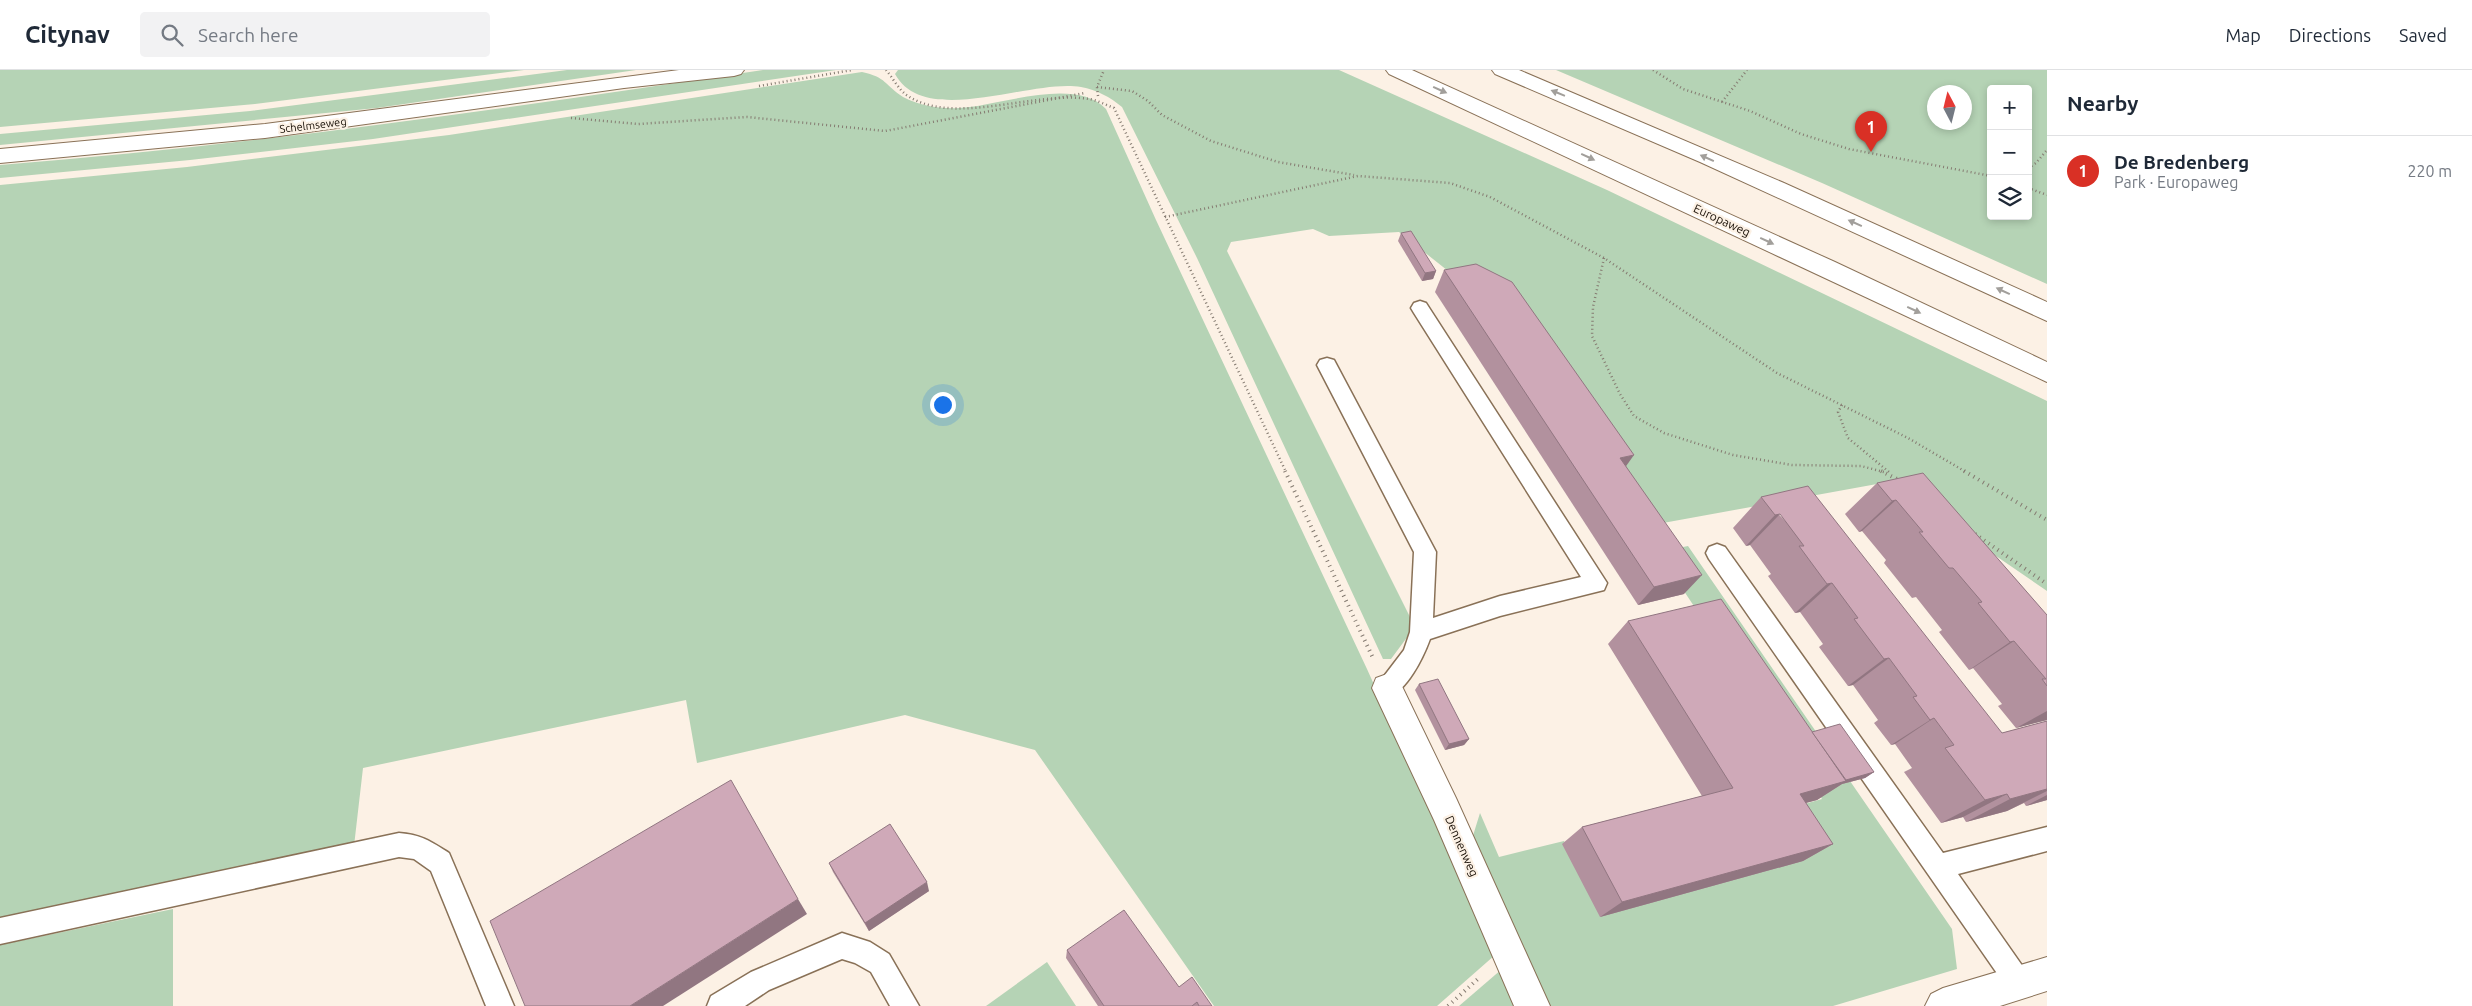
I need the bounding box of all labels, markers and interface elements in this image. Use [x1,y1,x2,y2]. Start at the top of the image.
search box [140,12,490,57]
text: Citynav [25,21,110,48]
icon: search [158,21,186,49]
text: Search here [198,24,298,46]
text: Map [2225,25,2261,45]
text: Directions [2289,25,2371,45]
text: Saved [2399,25,2447,45]
north arrow [1927,85,1972,130]
map controls [1987,85,2032,220]
button: + [1987,85,2032,130]
one-way arrow [1433,86,1447,94]
one-way arrow [1551,88,1565,96]
text: Nearby [2067,91,2138,115]
pin: 1 [1855,111,1887,152]
street label: Schelmseweg [279,115,347,135]
button: − [1987,130,2032,175]
text: De Bredenberg [2114,151,2249,173]
one-way arrow [1700,153,1714,161]
one-way arrow [1581,154,1595,162]
text: 1 [2078,162,2088,180]
text: 220 m [2407,162,2452,180]
text: Park · Europaweg [2114,173,2238,191]
button: layers [1987,175,2032,220]
street label: Europaweg [1692,201,1752,239]
one-way arrow [1848,219,1862,227]
one-way arrow [1760,237,1774,245]
one-way arrow [1996,287,2010,295]
one-way arrow [1907,306,1921,314]
your location [930,392,956,418]
street label: Dennenweg [1443,814,1481,878]

